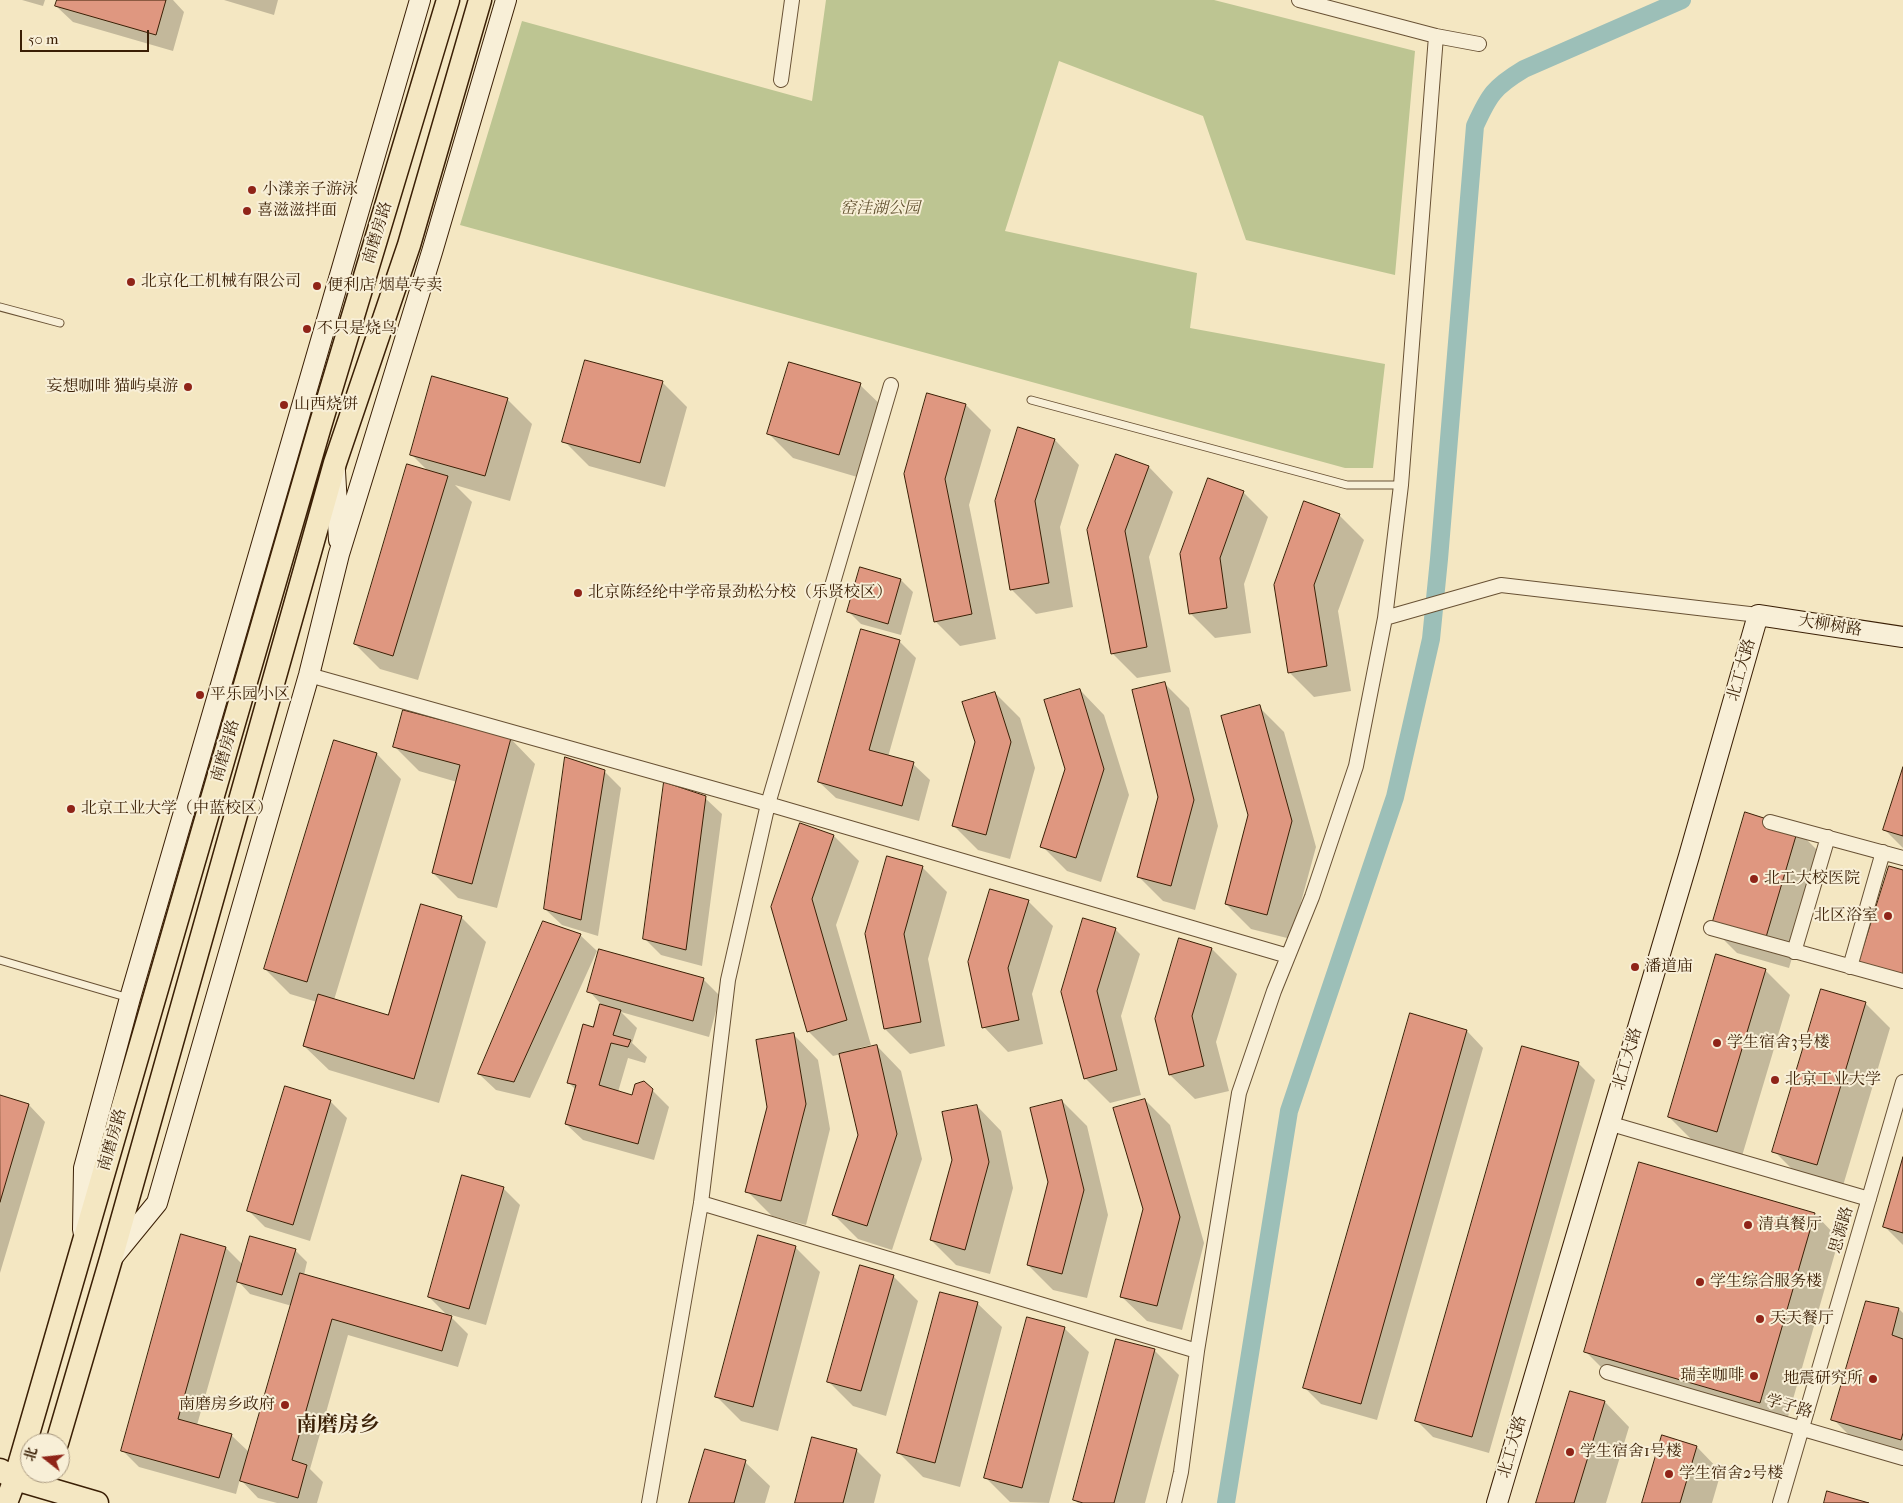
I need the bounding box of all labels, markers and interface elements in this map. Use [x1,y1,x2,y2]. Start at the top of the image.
scale bar [22,20,151,52]
text: 50 m [28,30,58,48]
place label: 小漾亲子游泳 [262,180,358,200]
marker: 小漾亲子游泳 [246,184,258,196]
park label: 窑洼湖公园 [840,199,920,219]
street label: 南磨房路 [359,200,397,266]
place label: 喜滋滋拌面 [257,201,337,221]
marker: 喜滋滋拌面 [241,205,253,217]
place label: 北京化工机械有限公司 [141,272,301,292]
marker: 北京化工机械有限公司 [125,276,137,288]
place label: 便利店 烟草专卖 [327,276,442,296]
marker: 便利店 烟草专卖 [311,280,323,292]
place label: 不只是烧鸟 [317,319,397,339]
marker: 不只是烧鸟 [301,323,313,335]
place label: 妄想咖啡 猫屿桌游 [47,377,178,397]
marker: 妄想咖啡 猫屿桌游 [182,381,194,393]
place label: 山西烧饼 [294,395,358,415]
marker: 山西烧饼 [278,399,290,411]
place label: 北京陈经纶中学帝景劲松分校（乐贤校区） [588,583,892,603]
marker: 北京陈经纶中学帝景劲松分校（乐贤校区） [572,587,584,599]
street label: 大柳树路 [1797,612,1863,640]
street label: 北工大路 [1724,637,1760,703]
place label: 平乐园小区 [210,685,290,705]
marker: 平乐园小区 [194,689,206,701]
street label: 南磨房路 [208,718,244,784]
place label: 北京工业大学（中蓝校区） [81,799,273,819]
marker: 北京工业大学（中蓝校区） [65,803,77,815]
place label: 北工大校医院 [1764,869,1860,889]
marker: 北工大校医院 [1748,873,1760,885]
place label: 北区浴室 [1814,906,1878,926]
marker: 北区浴室 [1882,910,1894,922]
place label: 潘道庙 [1645,957,1693,977]
marker: 潘道庙 [1629,961,1641,973]
street label: 北工大路 [1609,1026,1647,1092]
place label: 学生宿舍3号楼 [1727,1033,1830,1053]
marker: 学生宿舍3号楼 [1711,1037,1723,1049]
place label: 北京工业大学 [1785,1070,1881,1090]
marker: 北京工业大学 [1769,1074,1781,1086]
street label: 南磨房路 [95,1107,131,1173]
street label: 思源路 [1826,1204,1858,1256]
place label: 清真餐厅 [1758,1215,1822,1235]
marker: 清真餐厅 [1742,1219,1754,1231]
place label: 学生综合服务楼 [1710,1272,1822,1292]
marker: 学生综合服务楼 [1694,1276,1706,1288]
place label: 天天餐厅 [1770,1309,1834,1329]
marker: 天天餐厅 [1754,1313,1766,1325]
place label: 瑞幸咖啡 [1680,1366,1744,1386]
place label: 地震研究所 [1783,1369,1863,1389]
marker: 瑞幸咖啡 [1748,1370,1760,1382]
marker: 地震研究所 [1867,1373,1879,1385]
street label: 学子路 [1763,1391,1815,1423]
place label: 南磨房乡政府 [179,1395,275,1415]
marker: 南磨房乡政府 [279,1399,291,1411]
district label: 南磨房乡 [296,1413,380,1439]
street label: 北工大路 [1495,1414,1531,1480]
north arrow [20,1433,70,1483]
place label: 学生宿舍1号楼 [1580,1442,1682,1462]
text: 北 [21,1445,41,1463]
marker: 学生宿舍1号楼 [1564,1446,1576,1458]
place label: 学生宿舍2号楼 [1679,1464,1783,1484]
marker: 学生宿舍2号楼 [1663,1468,1675,1480]

